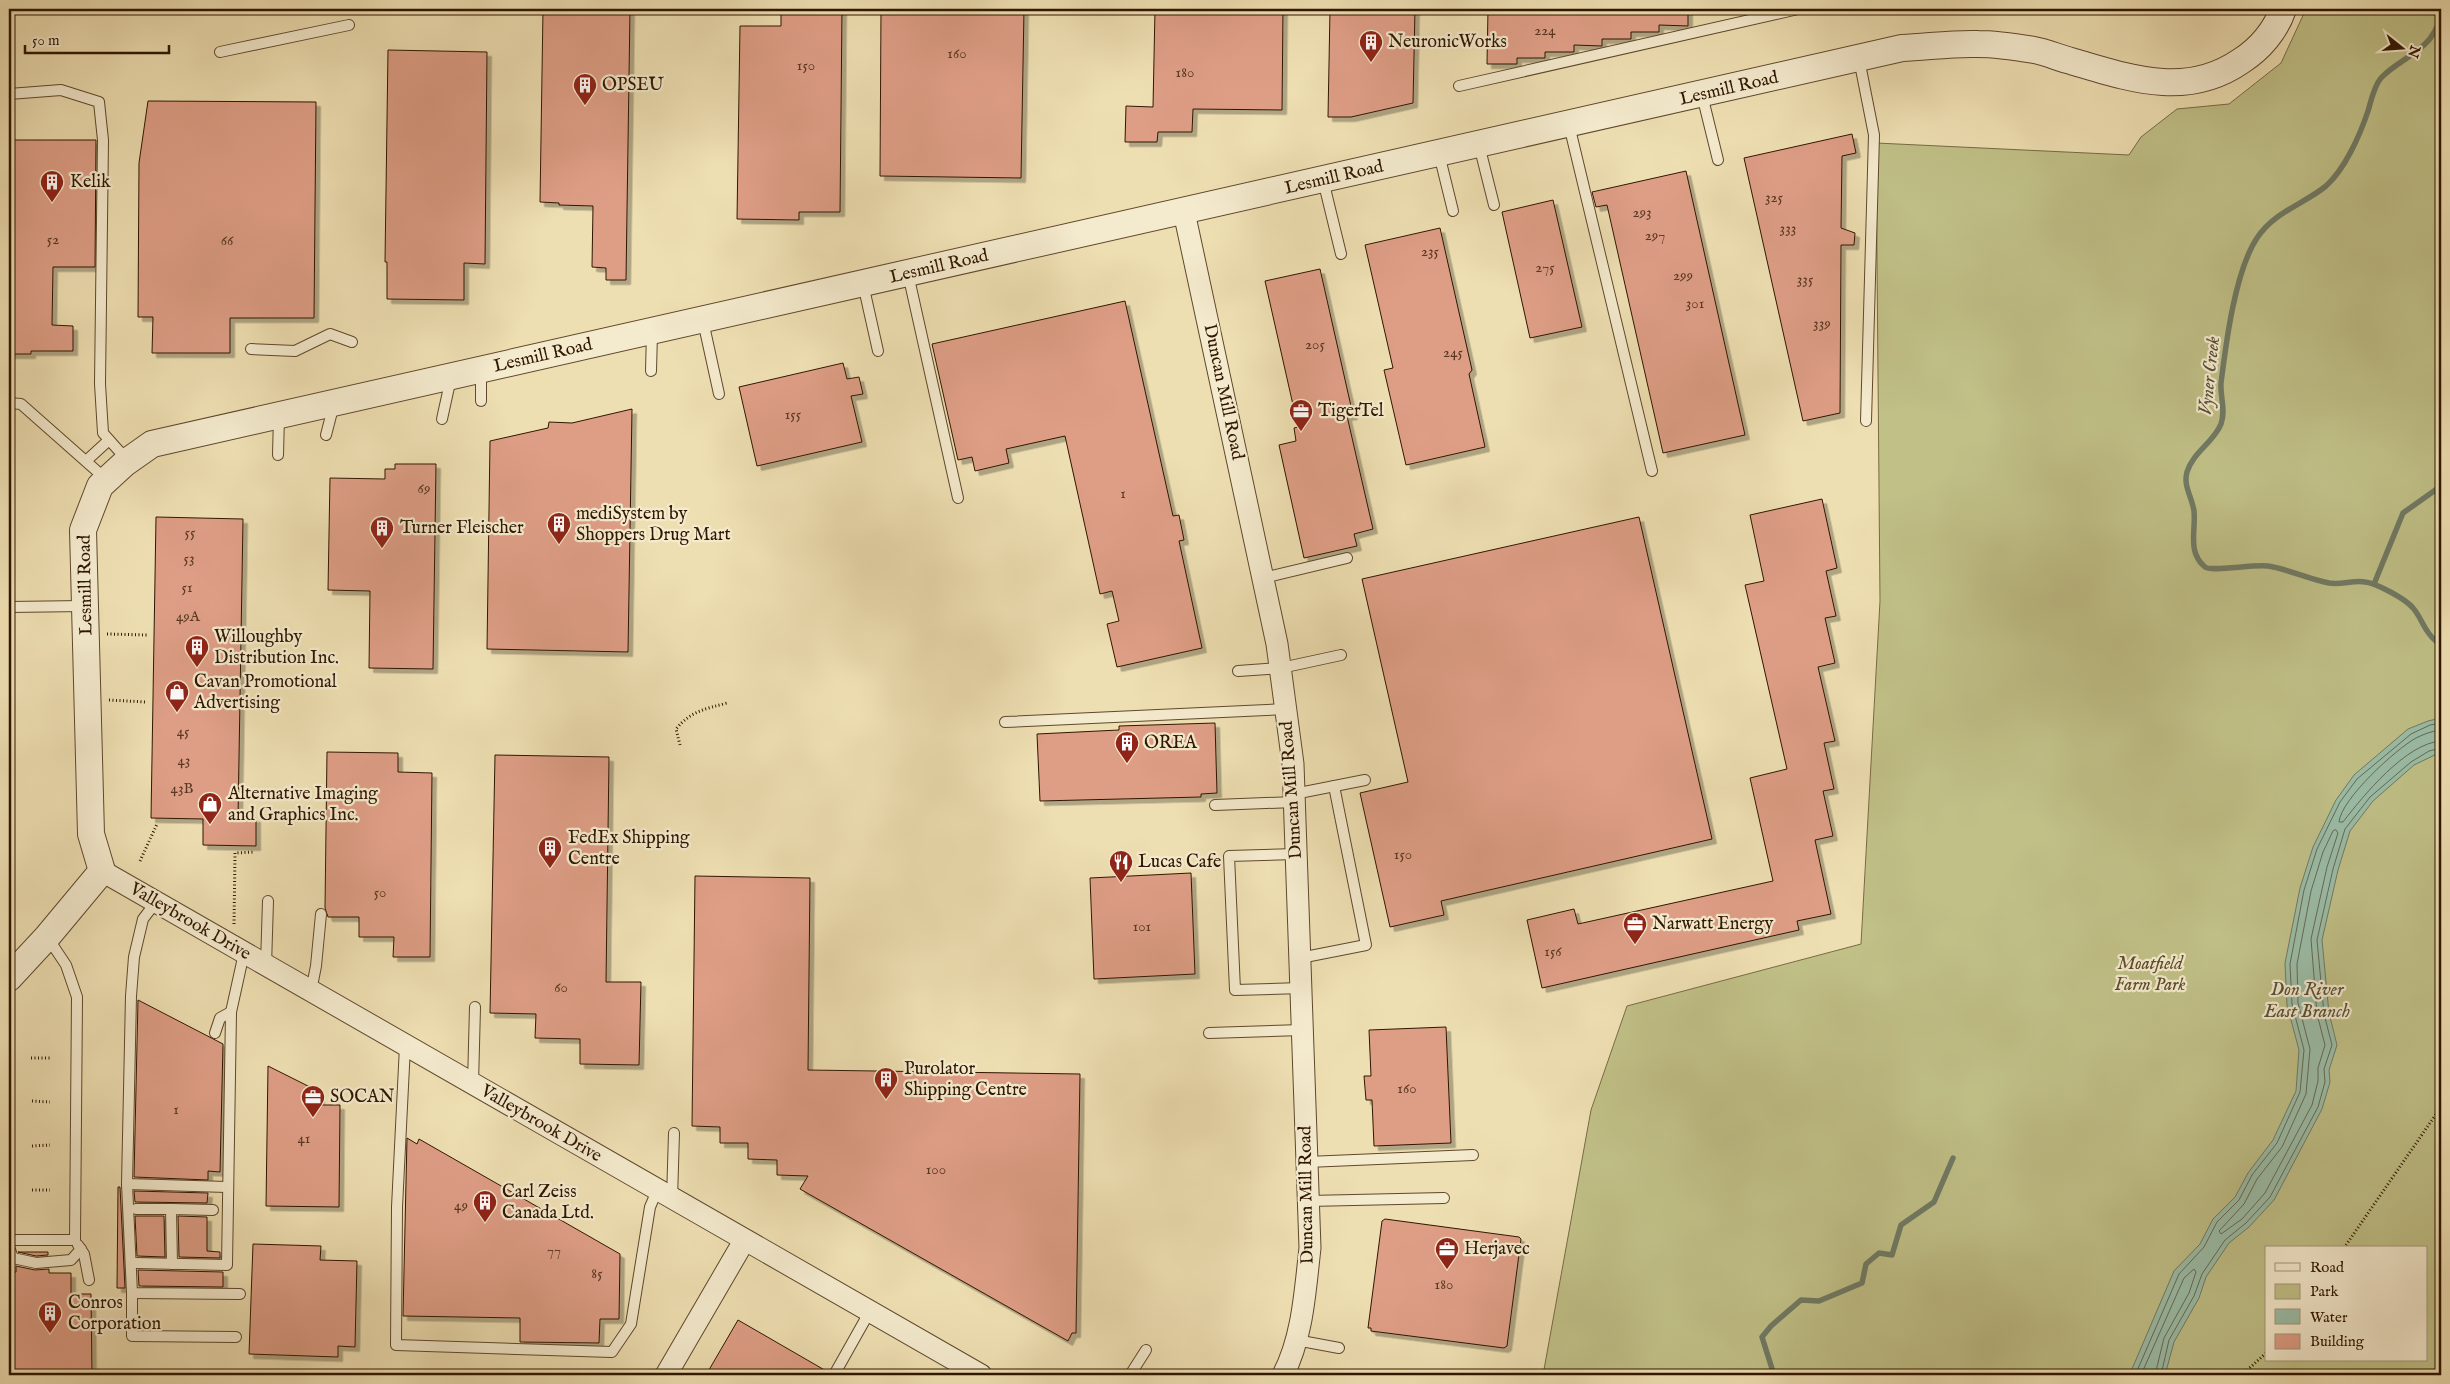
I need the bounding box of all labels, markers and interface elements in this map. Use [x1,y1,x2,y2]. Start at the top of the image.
house number: 224 [1534,21,1556,40]
scale bar [25,22,169,54]
north arrow [2378,22,2428,72]
building icon: NeuronicWorks [1358,29,1384,63]
text: 50 m [32,31,60,50]
place label: NeuronicWorks [1388,31,1507,54]
text: N [2403,42,2424,60]
house number: 160 [947,44,967,63]
house number: 150 [797,56,815,75]
house number: 180 [1176,63,1194,82]
street label: Lesmill Road [1677,66,1781,112]
building icon: OPSEU [572,72,598,106]
place label: OPSEU [602,74,665,97]
street label: Lesmill Road [1282,155,1386,201]
building icon: Kelik [39,169,65,203]
place label: Kelik [70,171,111,194]
house number: 325 [1765,188,1784,207]
house number: 293 [1632,203,1652,222]
house number: 333 [1780,219,1796,238]
house number: 297 [1645,226,1665,245]
house number: 52 [47,230,59,249]
house number: 66 [221,231,234,250]
house number: 235 [1421,242,1440,261]
street label: Lesmill Road [887,244,991,290]
house number: 275 [1535,258,1555,277]
house number: 299 [1673,266,1693,285]
house number: 335 [1797,270,1814,289]
house number: 301 [1686,294,1704,313]
house number: 339 [1813,314,1831,333]
street label: Duncan Mill Road [1197,322,1249,463]
street label: Lesmill Road [491,333,595,379]
house number: 205 [1305,335,1325,354]
water label: Vyner Creek [2194,335,2226,417]
house number: 245 [1443,343,1463,362]
office icon: TigerTel [1288,398,1314,432]
place label: TigerTel [1318,400,1384,423]
house number: 155 [785,405,802,424]
house number: 69 [418,479,430,498]
house number: 1 [1120,484,1126,503]
place label: mediSystem by Shoppers Drug Mart [576,503,731,547]
building icon: mediSystem by Shoppers Drug Mart [546,511,572,545]
building icon: Turner Fleischer [369,515,395,549]
place label: Turner Fleischer [400,517,524,540]
house number: 55 [185,523,196,542]
street label: Lesmill Road [74,534,98,636]
house number: 53 [183,549,195,568]
house number: 51 [181,578,193,597]
house number: 49A [176,607,201,626]
place label: Willoughby Distribution Inc. [214,626,339,670]
building icon: Willoughby Distribution Inc. [184,634,210,668]
place label: Cavan Promotional Advertising [193,671,337,715]
shop icon: Cavan Promotional Advertising [164,679,190,713]
street label: Duncan Mill Road [1276,720,1308,860]
house number: 45 [177,722,190,741]
building icon: OREA [1114,730,1140,764]
place label: OREA [1144,732,1198,755]
house number: 43 [178,751,190,770]
house number: 43B [171,779,194,798]
place label: Alternative Imaging and Graphics Inc. [227,783,378,827]
shop icon: Alternative Imaging and Graphics Inc. [197,791,223,825]
place label: FedEx Shipping Centre [568,827,690,871]
building icon: FedEx Shipping Centre [537,835,563,869]
house number: 150 [1394,845,1412,864]
restaurant icon: Lucas Cafe [1108,849,1134,883]
place label: Lucas Cafe [1138,851,1221,874]
street label: Valleybrook Drive [124,877,255,966]
house number: 50 [374,883,386,902]
office icon: Narwatt Energy [1622,911,1648,945]
place label: Narwatt Energy [1652,913,1774,936]
house number: 101 [1133,917,1151,936]
house number: 156 [1544,942,1562,961]
park label: Moatfield Farm Park [2115,953,2185,997]
house number: 60 [554,978,568,997]
water label: Don River East Branch [2263,978,2350,1024]
place label: Purolator Shipping Centre [904,1058,1027,1102]
building icon: Purolator Shipping Centre [873,1066,899,1100]
street label: Valleybrook Drive [475,1079,606,1168]
house number: 160 [1397,1079,1417,1098]
office icon: SOCAN [300,1084,326,1118]
place label: SOCAN [330,1086,395,1109]
house number: 1 [173,1100,179,1119]
street label: Duncan Mill Road [1294,1125,1320,1265]
house number: 41 [298,1129,310,1148]
house number: 100 [926,1160,946,1179]
place label: Carl Zeiss Canada Ltd. [502,1181,594,1225]
building icon: Carl Zeiss Canada Ltd. [472,1189,498,1223]
house number: 49 [454,1196,468,1215]
office icon: Herjavec [1434,1236,1460,1270]
place label: Herjavec [1464,1238,1530,1261]
house number: 77 [547,1241,561,1260]
legend [2265,1246,2428,1362]
text: Road [2310,1258,2345,1277]
house number: 85 [591,1264,603,1283]
house number: 180 [1435,1275,1453,1294]
text: Park [2310,1282,2340,1301]
place label: Conros Corporation [68,1292,161,1336]
building icon: Conros Corporation [37,1300,63,1334]
text: Water [2310,1308,2348,1327]
text: Building [2310,1332,2365,1351]

